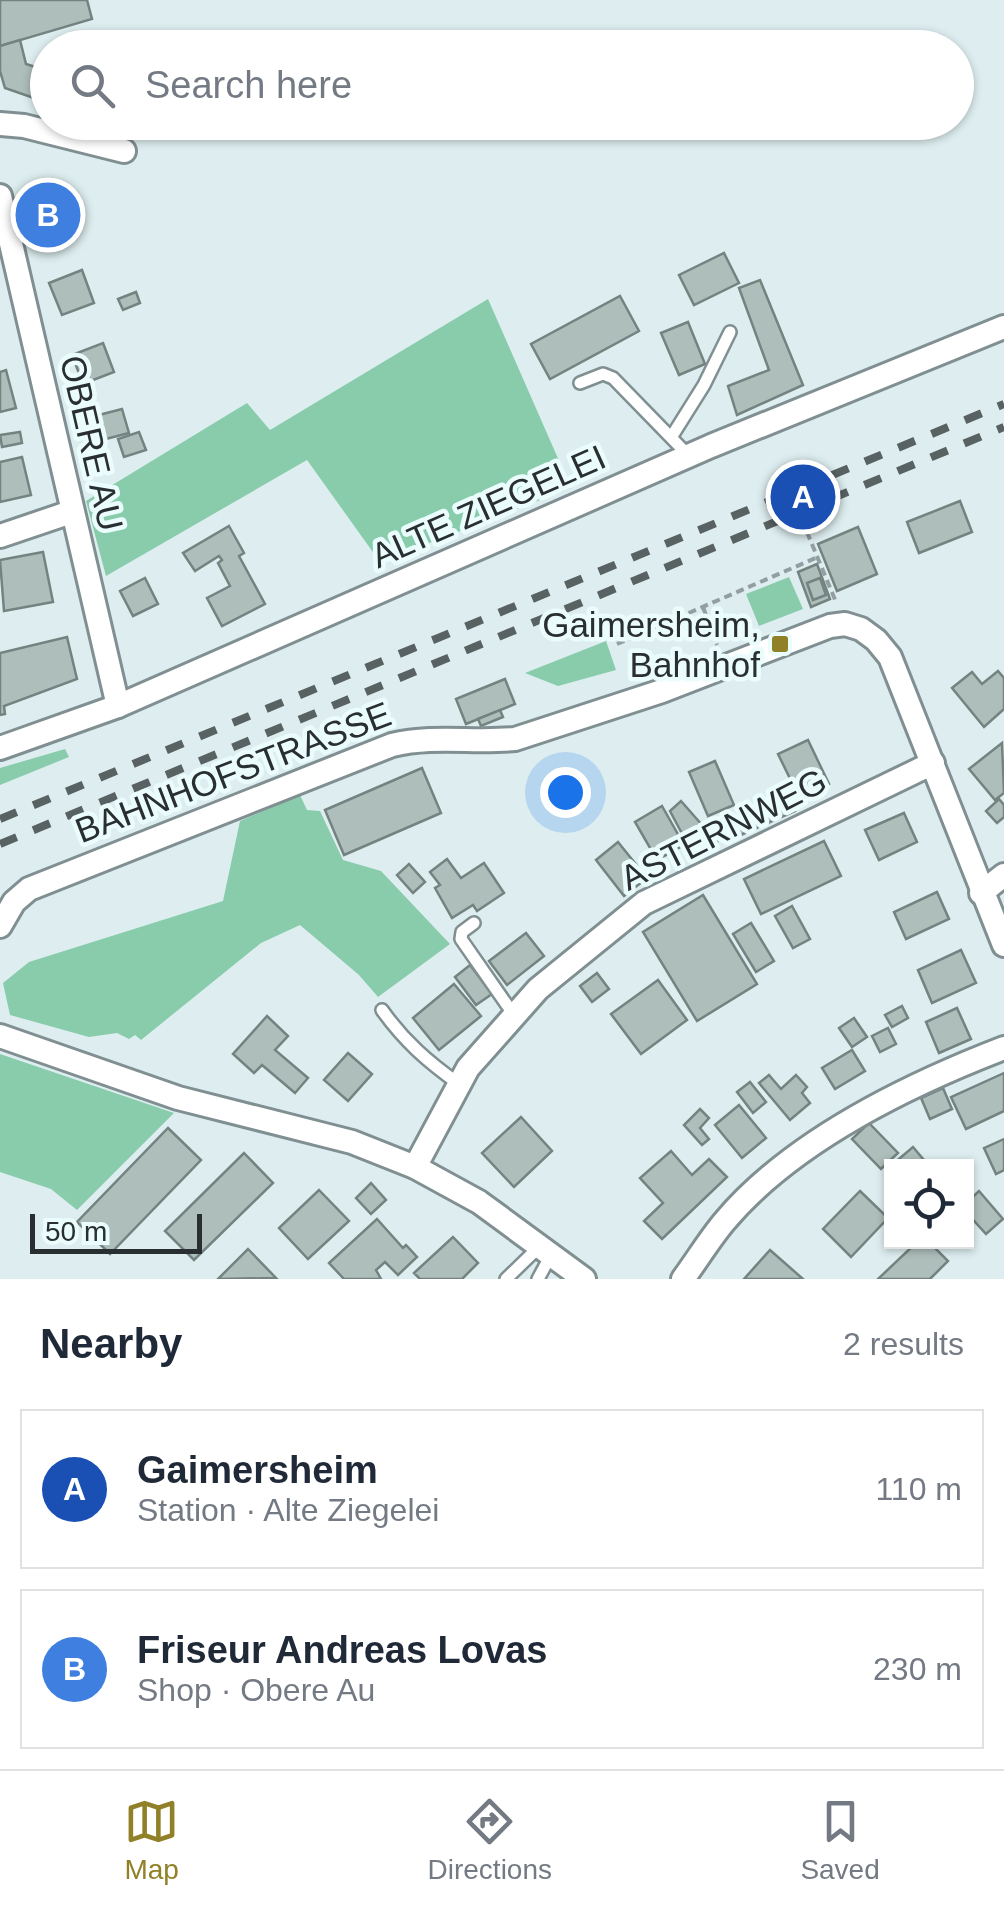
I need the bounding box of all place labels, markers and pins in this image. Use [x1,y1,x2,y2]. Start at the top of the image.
pin: B [15,178,80,252]
pin: A [770,460,836,534]
place label: Gaimersheim, Bahnhof [542,605,760,684]
marker: Gaimersheim, Bahnhof [769,633,791,655]

